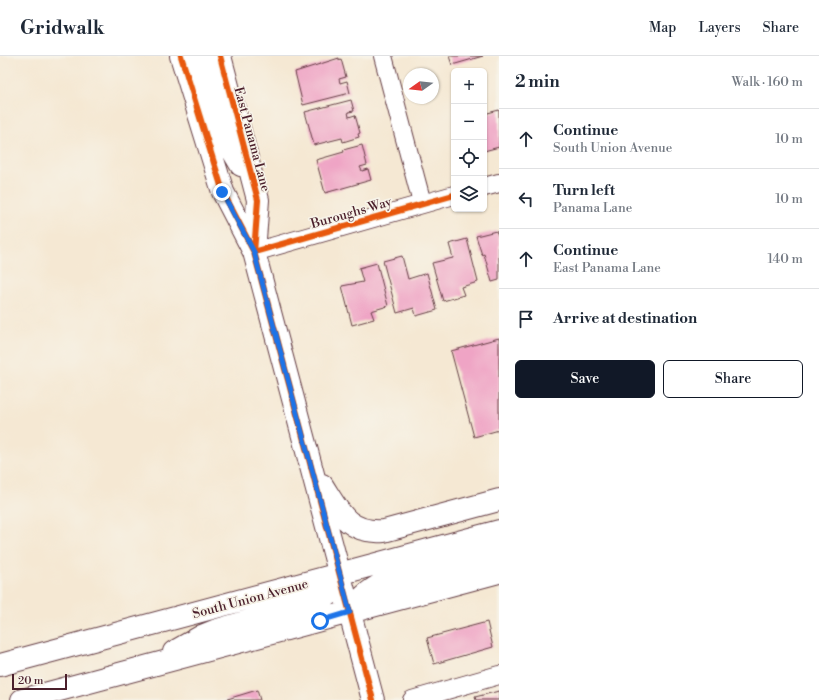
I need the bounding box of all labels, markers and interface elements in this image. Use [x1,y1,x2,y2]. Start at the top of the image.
text: Gridwalk [20,16,104,40]
text: Map [649,19,676,37]
text: Layers [698,19,741,37]
text: Share [763,19,799,37]
north arrow [403,68,439,104]
map controls [451,68,487,212]
button: + [451,68,487,104]
text: 2 min [515,71,560,93]
text: Walk · 160 m [732,74,803,90]
street label: East Panama Lane [230,85,274,194]
button: − [451,104,487,140]
text: Continue [553,121,618,140]
icon: ahead [515,128,537,150]
text: 10 m [775,131,803,147]
button: locate [451,140,487,176]
text: South Union Avenue [553,140,672,156]
button: layers [451,176,487,212]
text: Turn left [553,181,615,200]
route end [213,183,231,201]
icon: left [515,188,537,210]
text: 10 m [775,191,803,207]
street label: Buroughs Way [308,194,394,232]
text: Panama Lane [553,200,632,216]
text: Continue [553,241,618,260]
icon: ahead [515,248,537,270]
text: 140 m [767,251,803,267]
text: East Panama Lane [553,260,661,276]
icon: arrive [515,308,537,330]
text: Arrive at destination [553,309,697,328]
button: Save [515,360,655,398]
button: Share [663,360,803,398]
street label: South Union Avenue [191,576,310,622]
route start [311,612,329,630]
scale bar [12,672,67,691]
text: 20 m [18,674,43,688]

